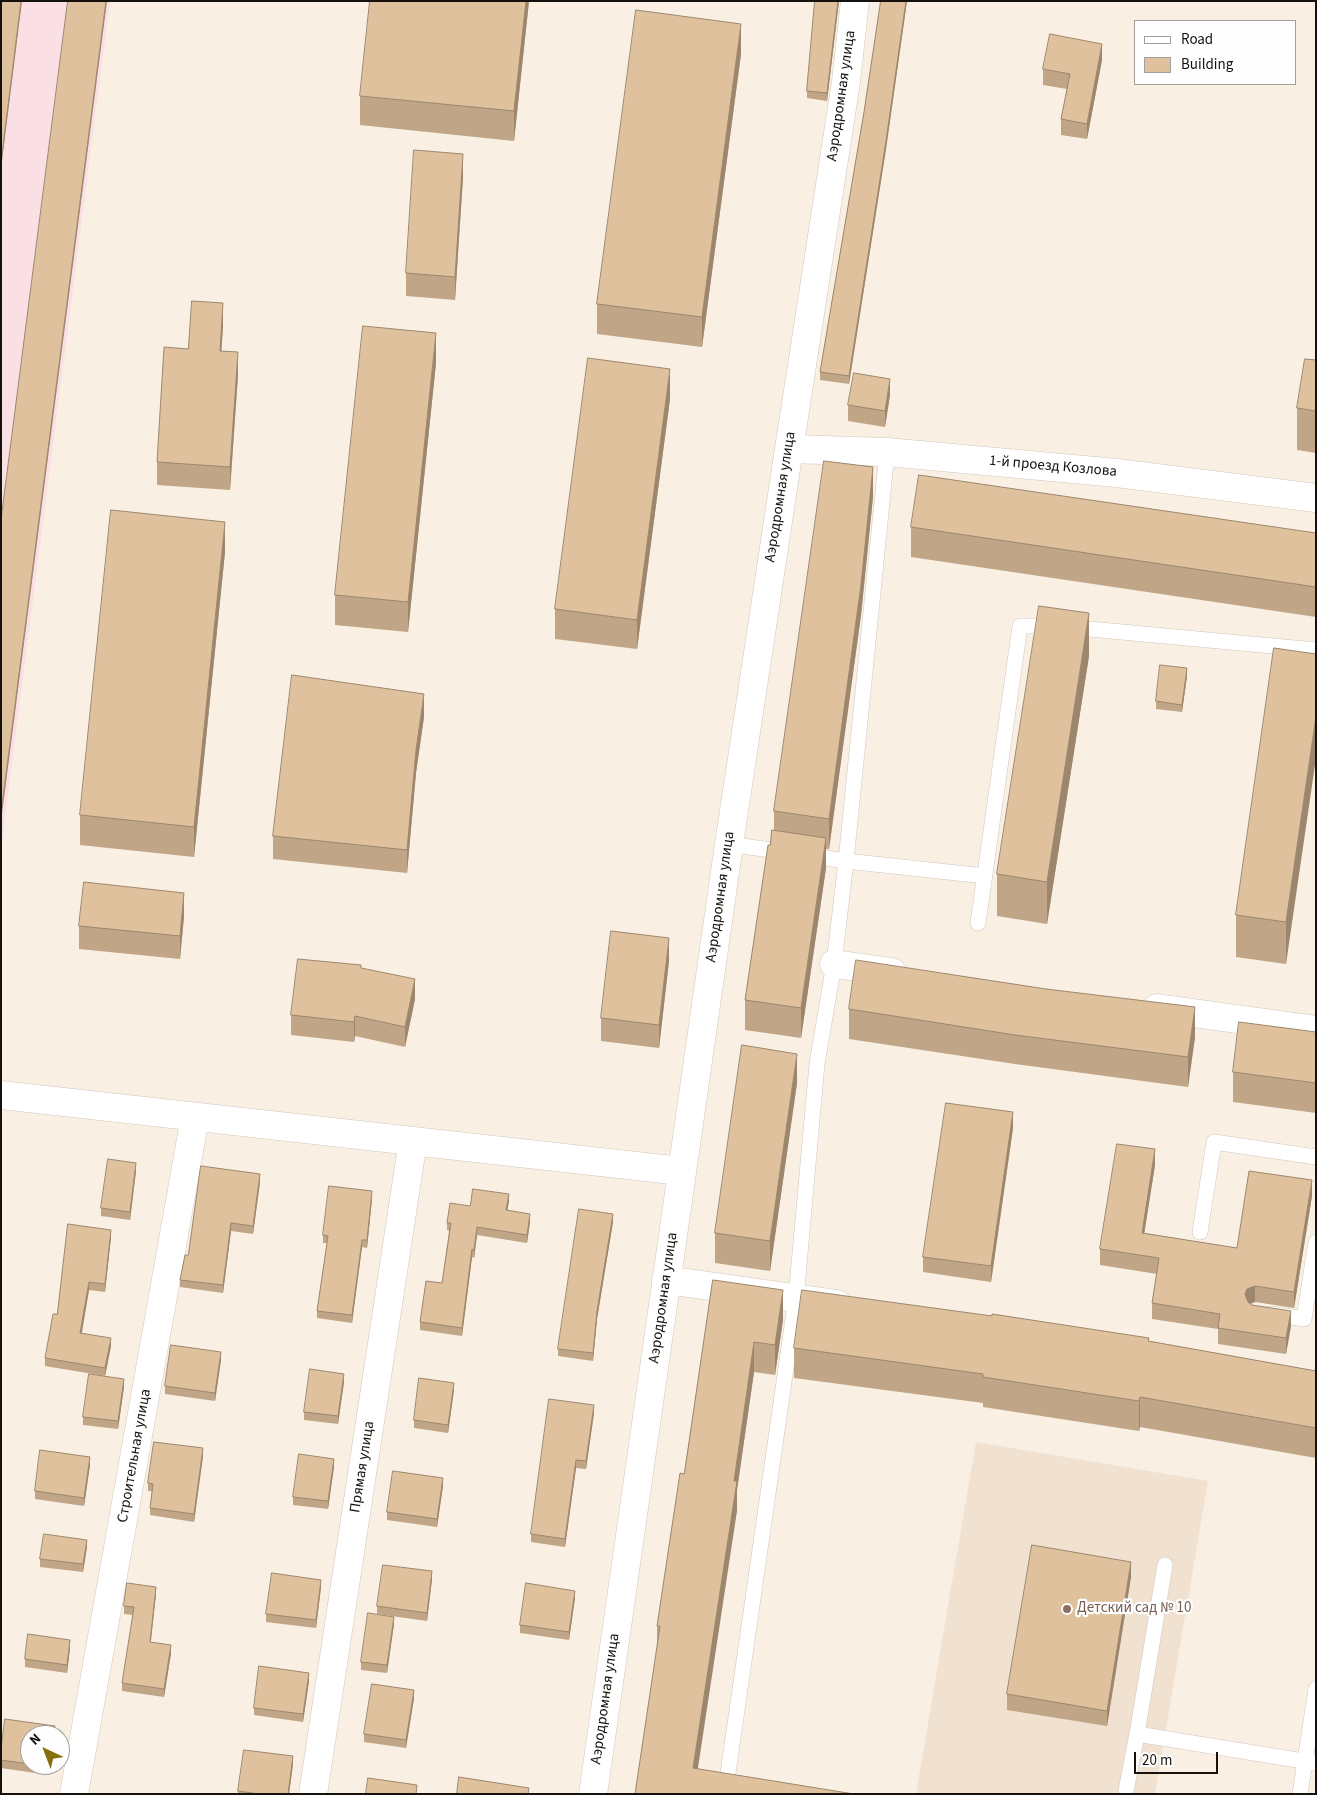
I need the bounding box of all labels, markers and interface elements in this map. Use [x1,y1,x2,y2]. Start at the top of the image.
legend [1134,20,1297,85]
street label: Аэродромная улица [824,29,860,163]
text: Road [1181,29,1213,50]
text: Building [1181,54,1233,75]
street label: Аэродромная улица [762,430,800,564]
street label: 1-й проезд Козлова [988,452,1118,482]
street label: Аэродромная улица [703,830,739,964]
street label: Аэродромная улица [646,1231,682,1365]
street label: Строительная улица [114,1388,156,1524]
street label: Прямая улица [347,1420,379,1514]
place label: Детский сад № 10 [1077,1600,1191,1618]
marker: Детский сад № 10 [1061,1603,1073,1615]
street label: Аэродромная улица [588,1632,624,1766]
north arrow [20,1725,70,1775]
text: N [25,1729,46,1750]
scale bar [1137,1742,1221,1774]
text: 20 m [1142,1750,1172,1771]

